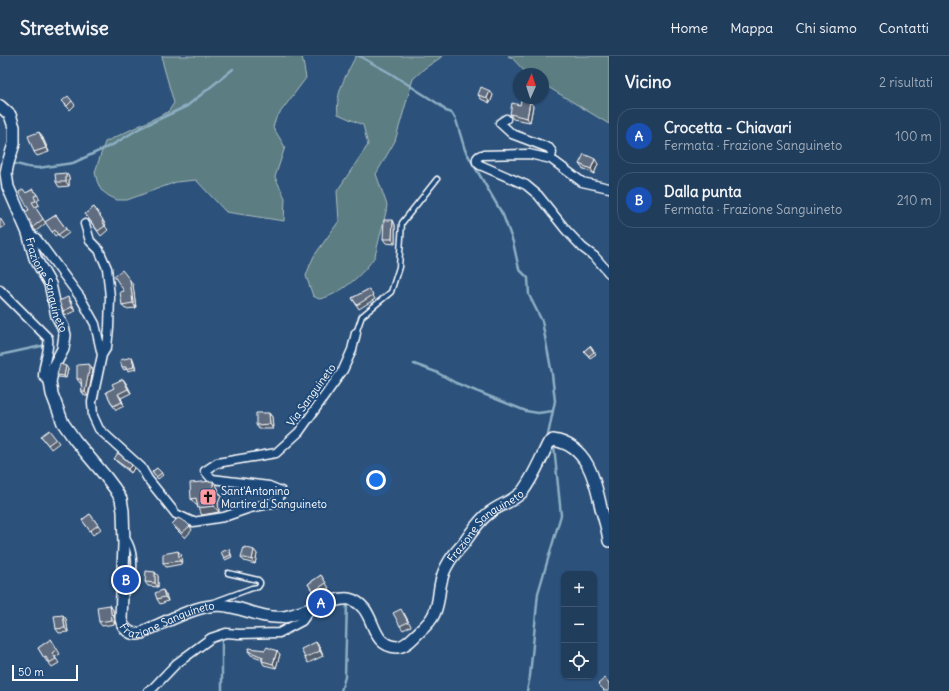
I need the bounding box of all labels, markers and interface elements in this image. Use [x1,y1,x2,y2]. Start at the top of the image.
text: Streetwise [20,16,109,40]
text: Home [670,19,708,37]
text: Mappa [730,19,773,37]
text: Chi siamo [795,19,857,37]
text: Contatti [879,19,929,37]
north arrow [513,68,549,104]
text: Vicino [625,71,671,93]
text: 2 risultati [879,74,933,91]
text: Crocetta - Chiavari [664,118,792,137]
text: A [635,128,643,145]
text: 100 m [895,128,932,145]
text: Fermata · Frazione Sanguineto [664,137,842,154]
text: Dalla punta [664,182,742,201]
text: B [635,192,643,209]
text: 210 m [897,192,932,209]
text: Fermata · Frazione Sanguineto [664,201,842,218]
street label: Frazione Sanguineto [23,236,71,333]
street label: Via Sanguineto [284,361,338,429]
your location [366,470,386,490]
place label: Sant'Antonino Martire di Sanguineto [221,484,327,511]
church icon: Sant'Antonino Martire di Sanguineto [198,487,218,507]
street label: Frazione Sanguineto [444,487,527,565]
pin: B [113,565,139,595]
map controls [561,571,597,679]
button: + [561,571,597,607]
pin: A [308,588,334,618]
street label: Frazione Sanguineto [117,598,215,641]
button: − [561,607,597,643]
button: locate [561,643,597,679]
scale bar [12,663,78,682]
text: 50 m [18,665,44,679]

